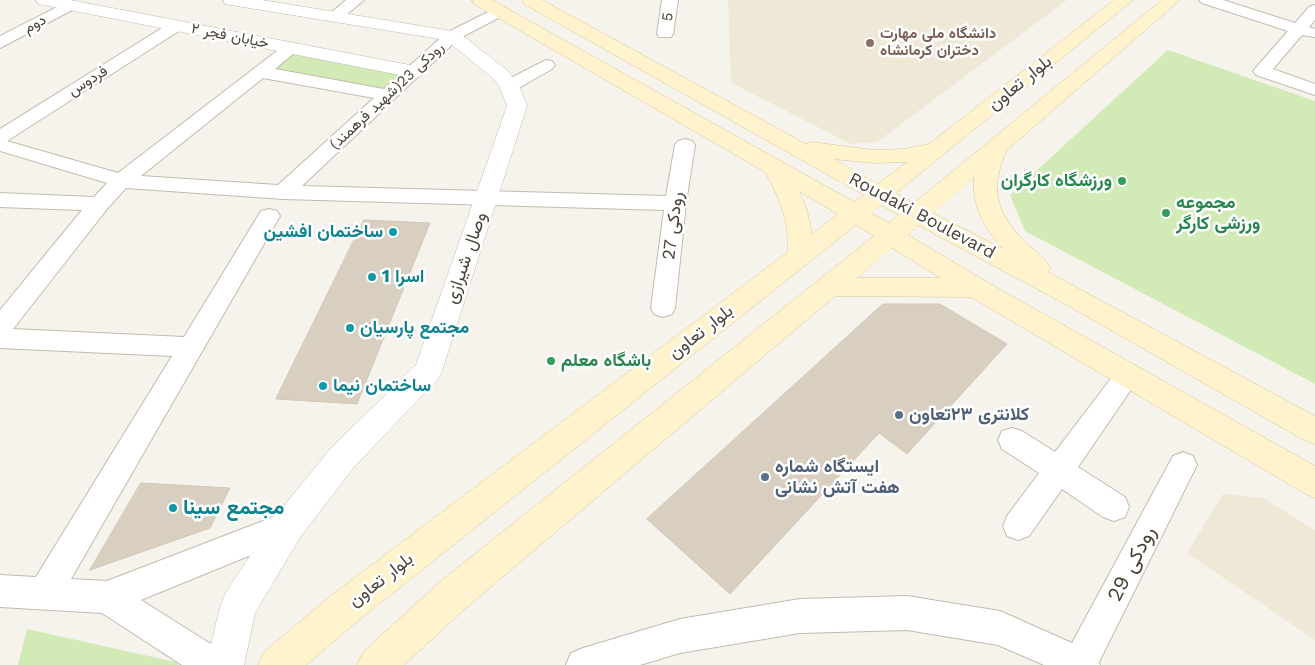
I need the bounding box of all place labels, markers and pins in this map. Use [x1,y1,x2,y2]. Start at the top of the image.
place label: دانشگاه ملی مهارت دختران کرمانشاه [880,25,996,60]
marker: دانشگاه ملی مهارت دختران کرمانشاه [864,37,876,49]
place label: ورزشگاه کارگران [1001,170,1112,192]
marker: ورزشگاه کارگران [1116,175,1128,187]
place label: مجموعه ورزشی کارگر [1176,192,1260,234]
marker: مجموعه ورزشی کارگر [1160,207,1172,219]
place label: ساختمان افشین [263,221,383,243]
marker: ساختمان افشین [387,226,399,238]
place label: اسرا 1 [382,266,424,288]
marker: اسرا 1 [366,271,378,283]
place label: مجتمع پارسیان [360,317,469,339]
marker: مجتمع پارسیان [344,322,356,334]
place label: باشگاه معلم [561,350,651,372]
marker: باشگاه معلم [545,355,557,367]
place label: ساختمان نیما [333,375,431,397]
marker: ساختمان نیما [317,380,329,392]
place label: کلانتری ۲۳تعاون [909,404,1029,426]
marker: کلانتری ۲۳تعاون [893,409,905,421]
place label: ایستگاه شماره هفت آتش نشانی [775,456,900,498]
marker: ایستگاه شماره هفت آتش نشانی [759,471,771,483]
place label: مجتمع سینا [183,495,284,521]
marker: مجتمع سینا [167,502,179,514]

